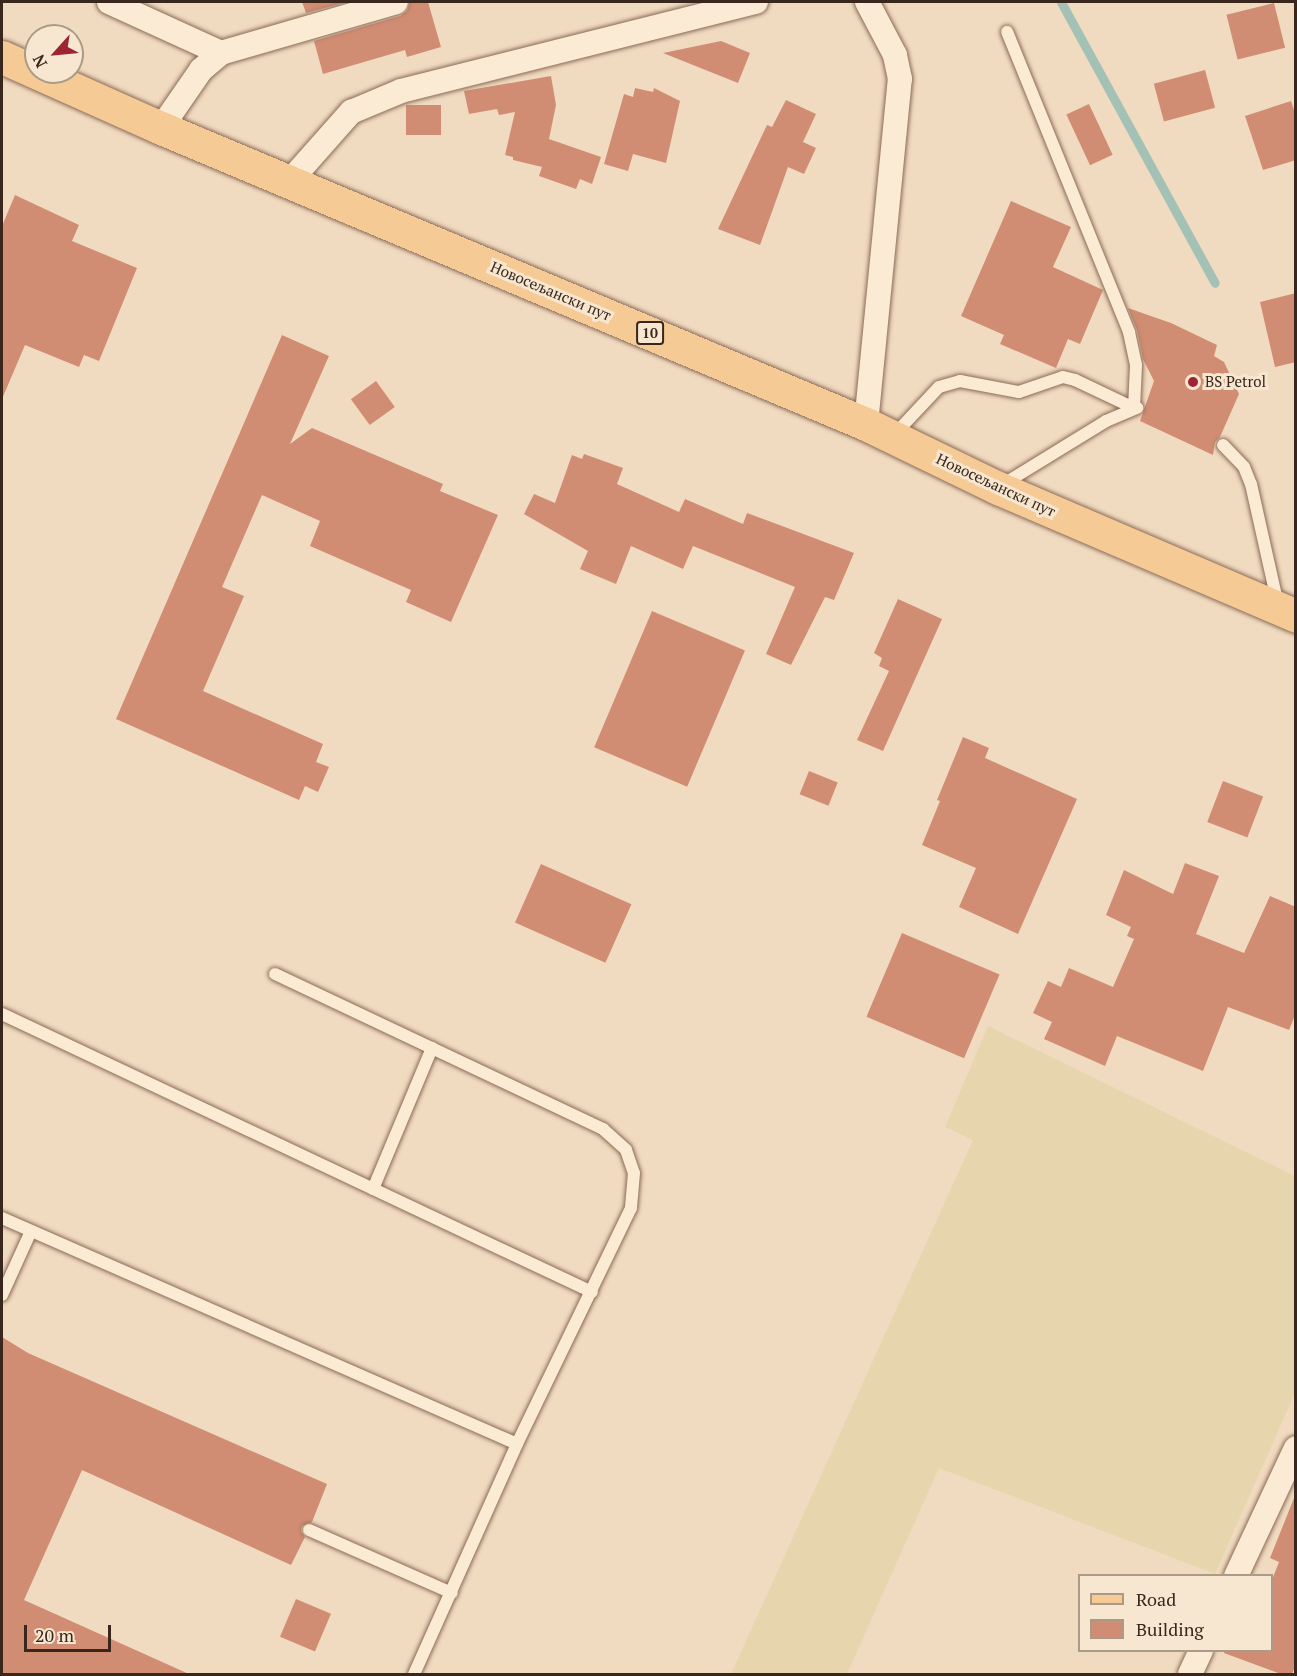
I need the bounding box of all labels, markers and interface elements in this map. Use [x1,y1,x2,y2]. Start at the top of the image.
north arrow [24,24,84,84]
text: N [27,51,52,72]
street label: Новосељански пут [488,257,614,325]
road number: 10 [635,322,665,344]
place label: BS Petrol [1205,373,1266,391]
marker: BS Petrol [1186,375,1200,389]
street label: Новосељански пут [934,449,1058,521]
legend [1078,1574,1273,1652]
text: Road [1136,1587,1176,1611]
scale bar [27,1613,114,1651]
text: Building [1136,1617,1204,1641]
text: 20 m [35,1623,74,1647]

